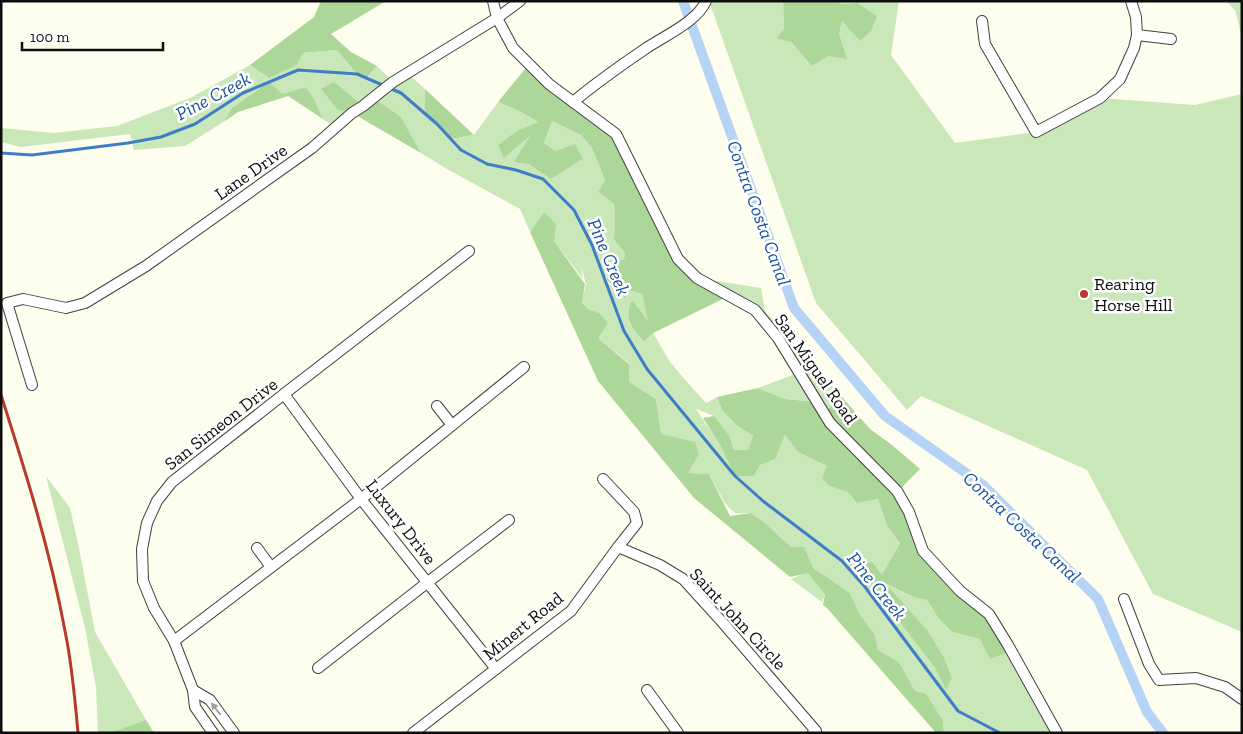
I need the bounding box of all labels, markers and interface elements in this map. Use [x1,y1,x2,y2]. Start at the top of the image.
scale bar [22,20,164,52]
text: 100 m [30,28,69,46]
water label: Pine Creek [172,67,254,125]
water label: Contra Costa Canal [722,137,796,289]
street label: Lane Drive [210,139,292,205]
water label: Pine Creek [583,215,635,299]
place label: Rearing Horse Hill [1094,273,1173,316]
marker: Rearing Horse Hill [1078,288,1090,300]
street label: San Miguel Road [770,310,862,428]
street label: San Simeon Drive [160,373,282,475]
water label: Contra Costa Canal [958,467,1086,587]
street label: Luxury Drive [361,475,441,569]
water label: Pine Creek [842,547,912,625]
street label: Saint John Circle [685,563,791,675]
street label: Minert Road [478,587,568,665]
one-way arrow [211,703,222,716]

